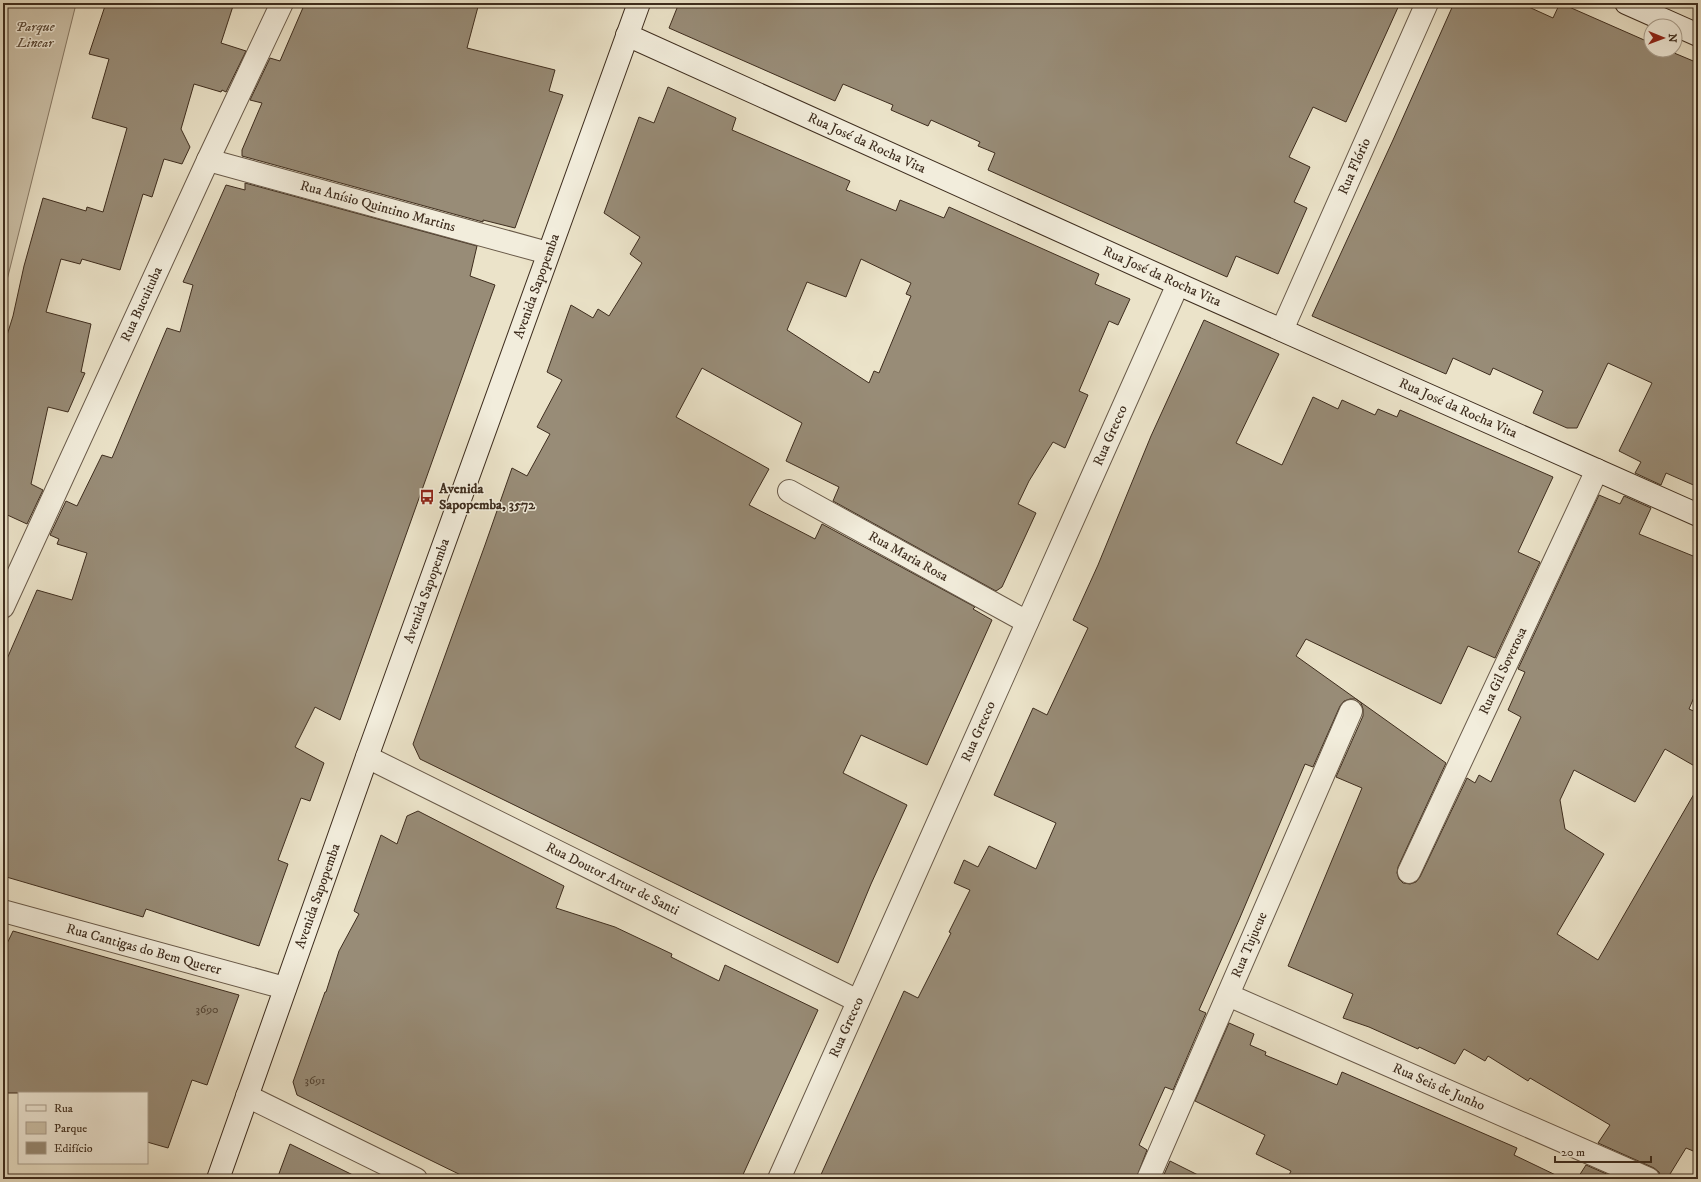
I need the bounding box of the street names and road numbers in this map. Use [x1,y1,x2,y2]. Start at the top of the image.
street label: Rua José da Rocha Vita [805,109,929,178]
street label: Rua Flório [1334,135,1375,198]
street label: Rua Anísio Quintino Martins [298,177,458,236]
street label: Avenida Sapopemba [510,231,564,341]
street label: Rua José da Rocha Vita [1100,242,1224,311]
street label: Rua Bucuituba [117,264,167,345]
street label: Rua José da Rocha Vita [1396,374,1520,443]
street label: Rua Grecco [1089,402,1132,469]
street label: Rua Maria Rosa [865,527,951,586]
street label: Avenida Sapopemba [400,536,454,646]
street label: Rua Gil Soverosa [1475,624,1531,717]
street label: Rua Grecco [957,698,1000,765]
street label: Rua Doutor Artur de Santi [543,838,682,920]
street label: Avenida Sapopemba [291,841,345,951]
street label: Rua Tujucue [1227,909,1272,981]
street label: Rua Cantigas do Bem Querer [64,920,224,979]
street label: Rua Grecco [825,994,868,1061]
street label: Rua Seis de Junho [1390,1059,1488,1115]

